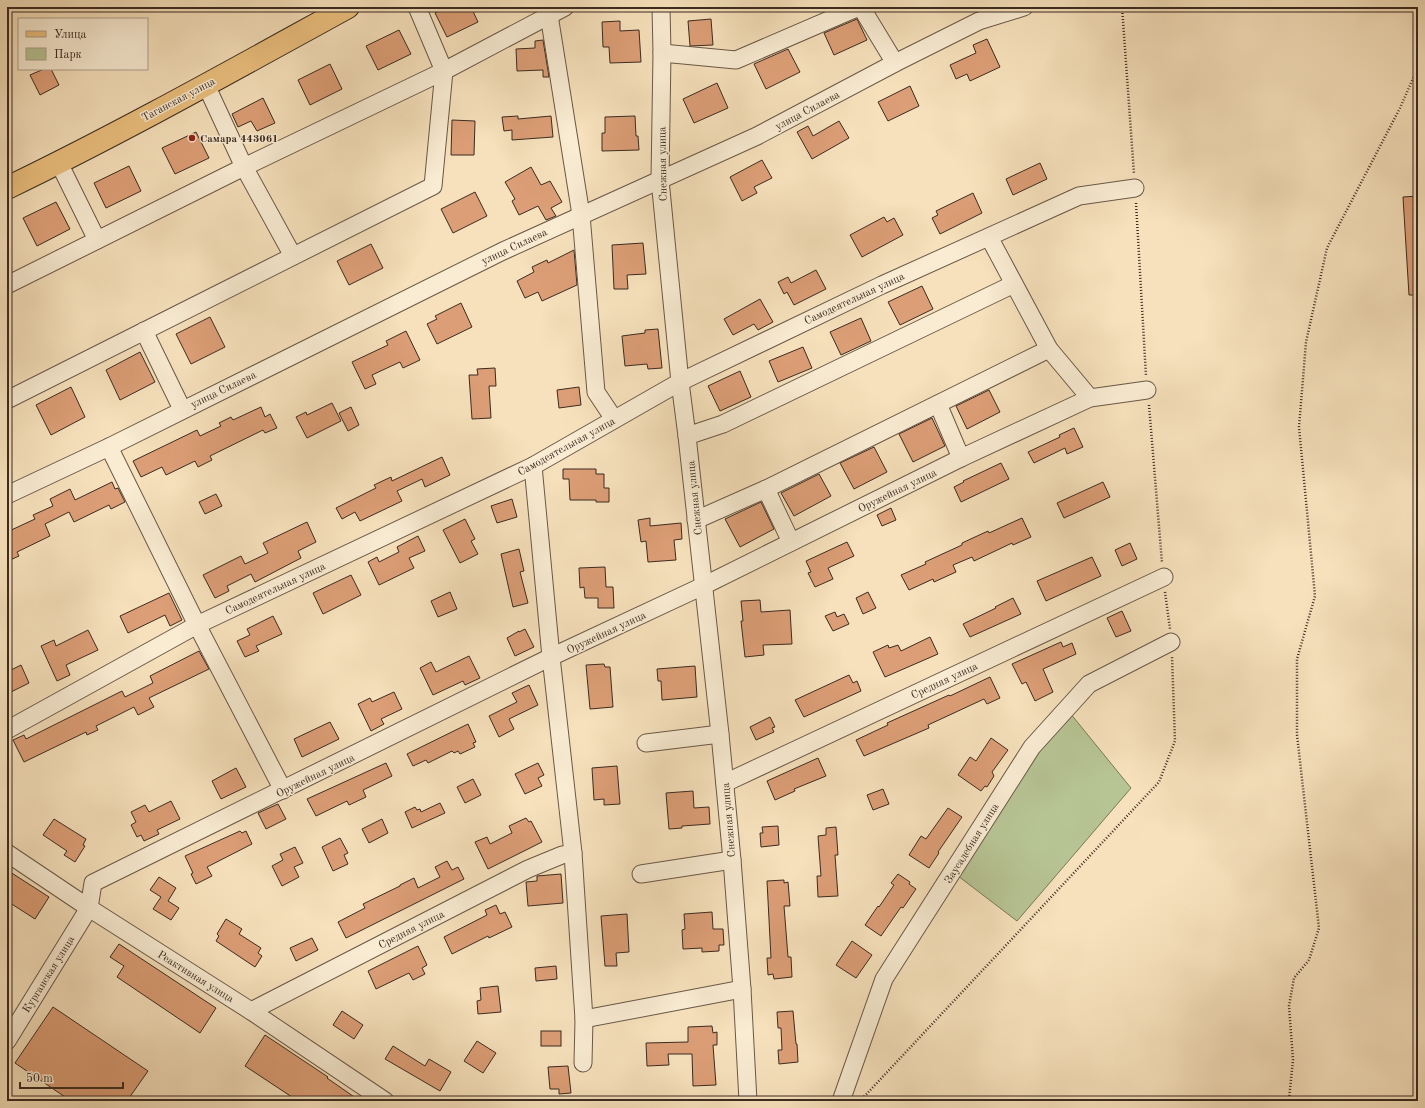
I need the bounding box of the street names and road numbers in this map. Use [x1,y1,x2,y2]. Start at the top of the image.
street label: Таганская улица [140,76,218,124]
street label: улица Силаева [774,89,842,133]
street label: Снежная улица [657,126,670,201]
street label: улица Силаева [480,227,550,267]
street label: Самодеятельная улица [803,271,907,327]
street label: улица Силаева [189,370,259,411]
street label: Самодеятельная улица [516,416,618,479]
street label: Снежная улица [686,460,705,536]
street label: Оружейная улица [857,467,939,515]
street label: Самодеятельная улица [224,561,328,617]
street label: Оружейная улица [565,610,648,656]
street label: Средняя улица [910,661,980,702]
street label: Оружейная улица [275,752,357,800]
street label: Снежная улица [721,782,738,858]
street label: Заусадебная улица [943,801,1002,886]
street label: Средняя улица [377,909,447,952]
street label: Курганская улица [21,934,78,1015]
street label: Реактивная улица [155,949,236,1005]

